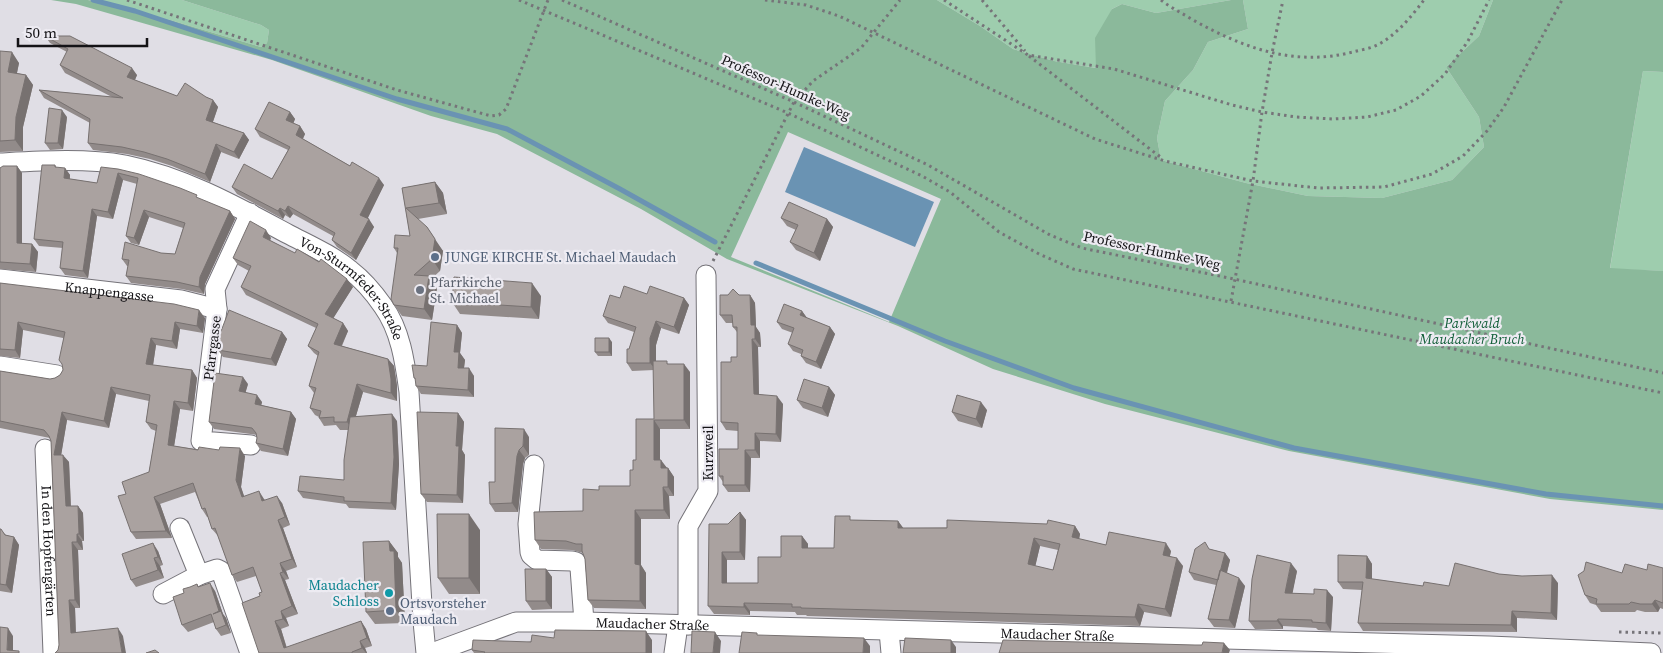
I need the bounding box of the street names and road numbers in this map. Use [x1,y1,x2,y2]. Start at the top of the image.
street label: Professor-Humke-Weg [718,49,854,125]
street label: Professor-Humke-Weg [1082,226,1222,274]
street label: Von-Sturmfeder-Straße [296,231,409,343]
street label: Knappengasse [63,277,155,307]
street label: Pfarrgasse [198,314,226,382]
street label: Kurzweil [698,425,718,481]
street label: In den Hopfengärten [36,485,62,617]
street label: Maudacher Straße [595,612,710,635]
street label: Maudacher Straße [1000,623,1114,646]

